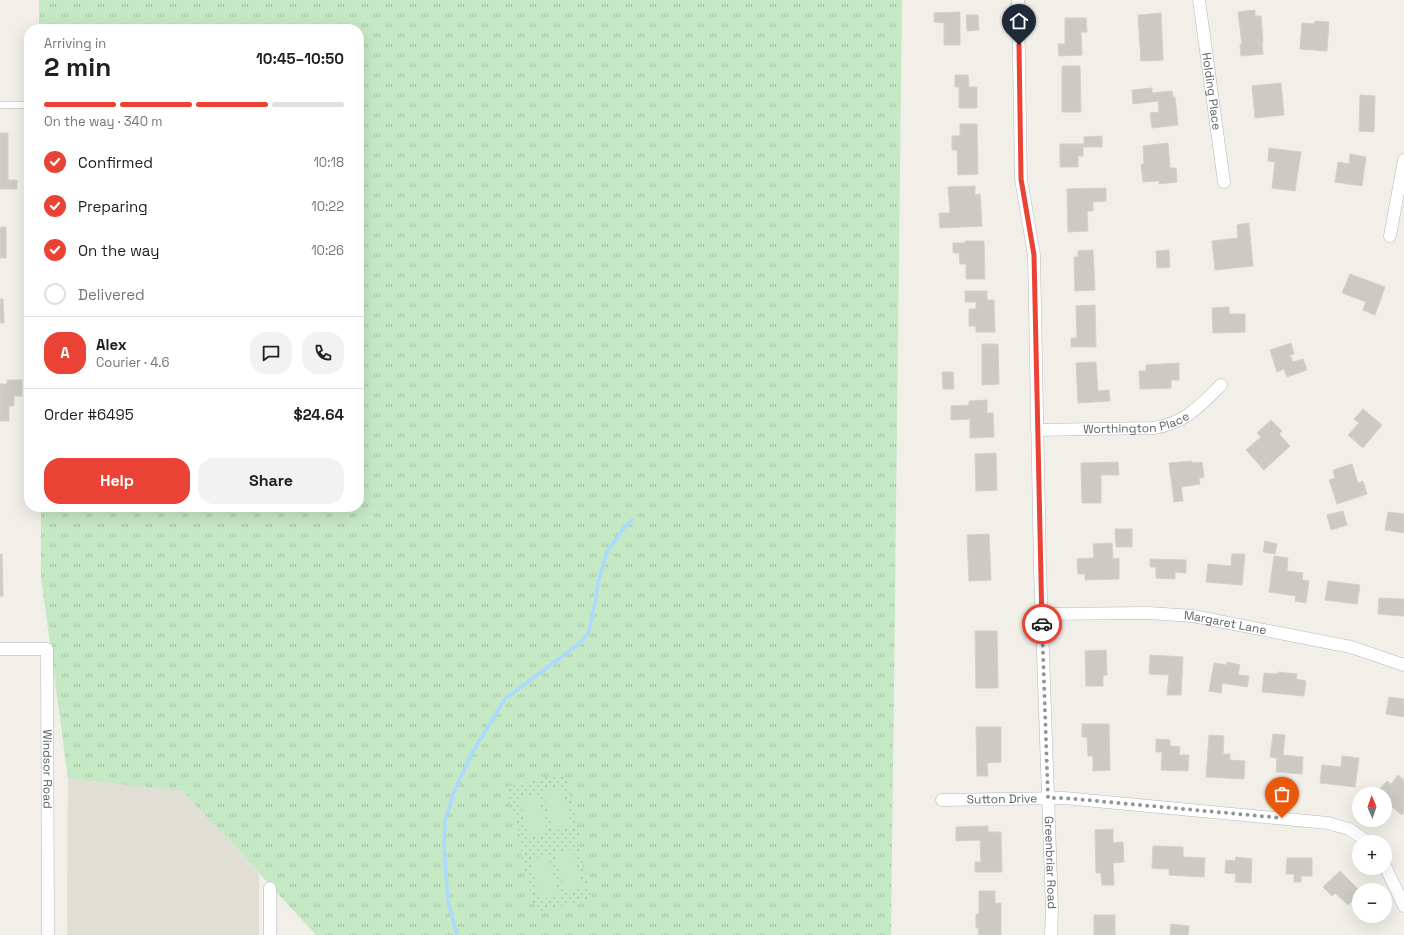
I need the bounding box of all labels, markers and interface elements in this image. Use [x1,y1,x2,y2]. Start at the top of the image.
pin [1002,4,1036,45]
icon: home [1008,10,1030,32]
text: Arriving in [44,35,106,52]
text: 10:45–10:50 [256,49,344,68]
text: 2 min [44,50,111,84]
street label: Holding Place [1198,51,1225,131]
text: On the way · 340 m [44,113,163,130]
icon: check [44,151,66,173]
text: Confirmed [78,153,153,172]
text: 10:18 [313,154,344,171]
icon: check [44,195,66,217]
text: Preparing [78,197,148,216]
text: 10:22 [311,198,344,215]
icon: check [44,239,66,261]
text: On the way [78,241,159,260]
text: 10:26 [311,242,344,259]
text: Delivered [78,285,145,304]
button: chat [250,332,292,374]
button: phone [302,332,344,374]
text: Alex [96,335,127,354]
text: A [60,343,70,362]
text: Courier · 4.6 [96,354,169,371]
text: Order #6495 [44,405,134,424]
text: $24.64 [294,405,344,424]
street label: Worthington Place [1083,408,1192,437]
button: Help [44,458,190,504]
button: Share [198,458,344,504]
courier [1022,604,1062,644]
street label: Margaret Lane [1183,607,1268,638]
icon: car [1031,613,1053,635]
street label: Windsor Road [39,729,56,809]
pin [1265,777,1299,818]
icon: bag [1271,783,1293,805]
north arrow [1352,787,1392,827]
map controls [1352,787,1392,923]
street label: Sutton Drive [966,790,1038,808]
street label: Greenbriar Road [1041,816,1060,909]
button: + [1352,835,1392,875]
button: − [1352,883,1392,923]

